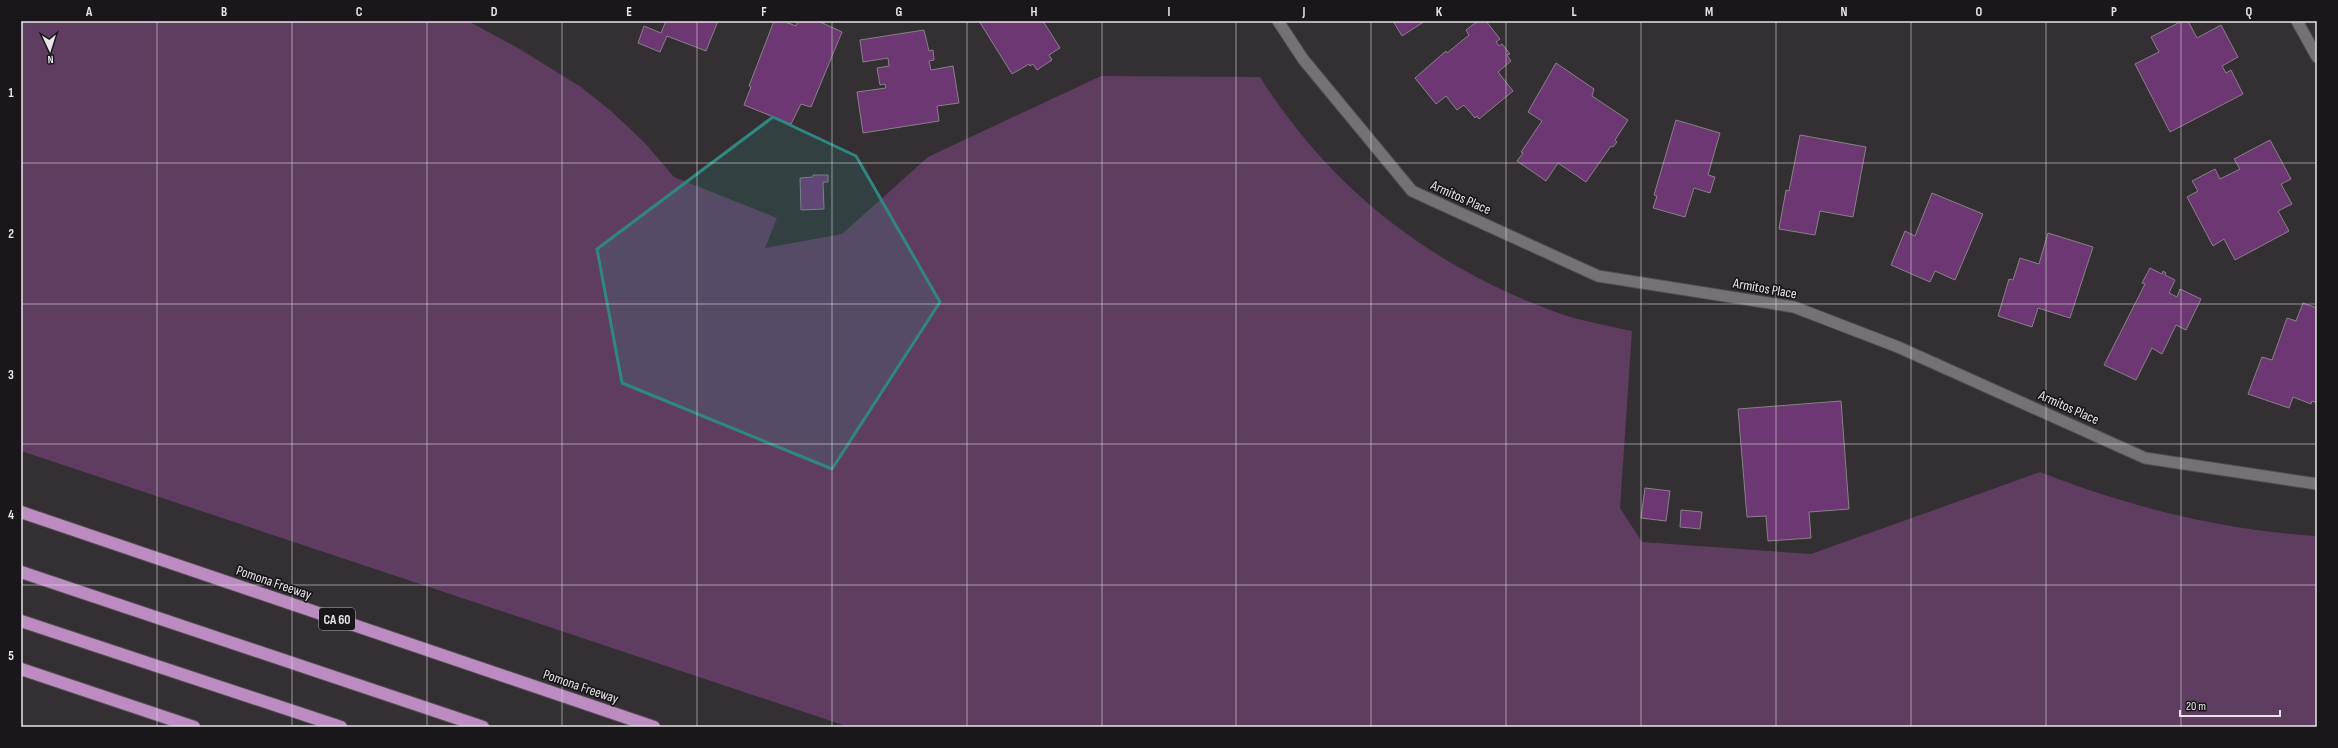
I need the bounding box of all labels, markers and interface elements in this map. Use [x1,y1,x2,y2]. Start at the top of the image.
text: A [85,4,93,20]
text: B [221,4,227,20]
text: C [356,4,363,20]
text: D [491,4,498,20]
text: E [626,4,632,20]
text: F [761,4,767,20]
text: G [896,4,903,20]
text: H [1031,4,1038,20]
text: I [1168,4,1171,20]
text: J [1302,4,1306,20]
text: K [1436,4,1443,20]
text: L [1571,4,1577,20]
text: M [1705,4,1713,20]
text: N [1841,4,1848,20]
text: O [1976,4,1983,20]
text: P [2111,4,2117,20]
text: Q [2246,4,2253,20]
north arrow [30,30,70,70]
text: N [47,53,54,66]
text: 1 [8,85,14,101]
street label: Armitos Place [1427,176,1494,218]
text: 2 [8,226,14,242]
street label: Armitos Place [1731,274,1798,302]
text: 3 [8,367,14,383]
street label: Armitos Place [2035,386,2102,428]
text: 4 [8,507,14,523]
street label: Pomona Freeway [234,562,314,604]
road number: CA 60 [319,608,355,630]
text: 5 [8,648,14,664]
street label: Pomona Freeway [541,666,621,708]
scale bar [2180,692,2280,718]
text: 20 m [2186,699,2206,714]

